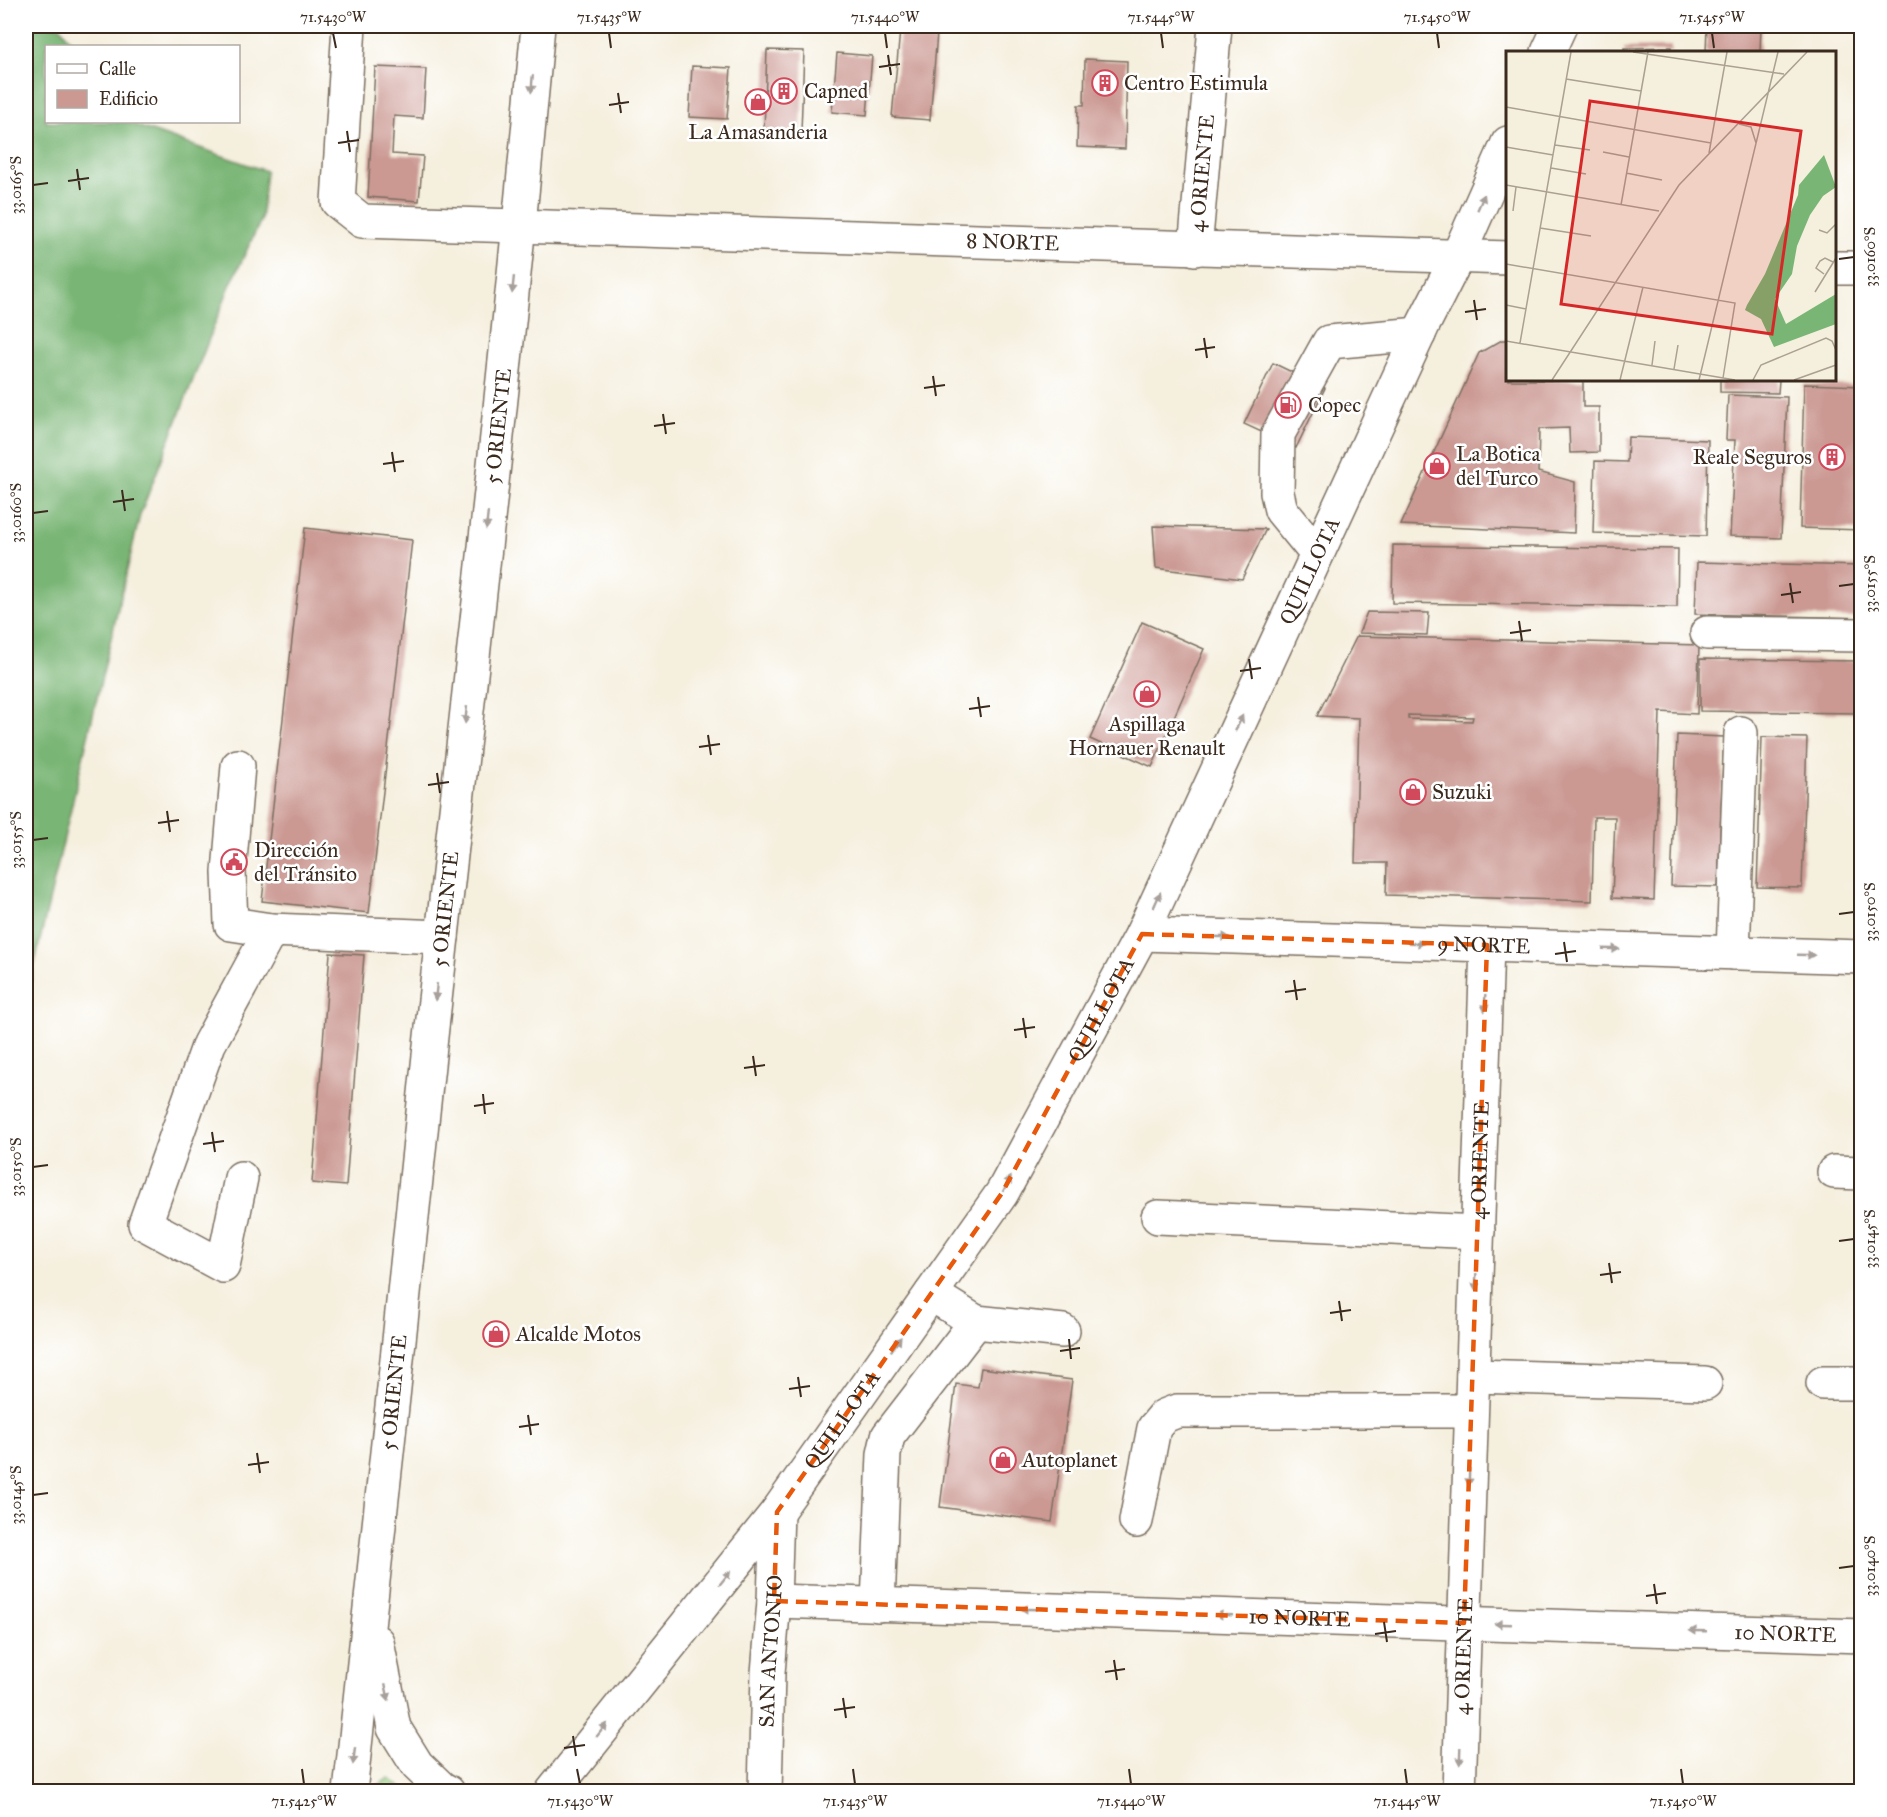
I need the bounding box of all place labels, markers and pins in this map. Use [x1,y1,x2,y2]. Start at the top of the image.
building icon: Centro Estimula [1090,68,1120,98]
place label: Centro Estimula [1124,70,1268,96]
building icon: Capned [769,76,799,106]
place label: Capned [804,78,869,104]
shop icon: La Amasanderia [743,87,773,117]
place label: La Amasanderia [688,119,828,145]
fuel station icon: Copec [1273,390,1303,420]
place label: Copec [1308,392,1361,418]
place label: La Botica del Turco [1456,441,1541,491]
building icon: Reale Seguros [1817,442,1847,472]
place label: Reale Seguros [1693,444,1812,470]
shop icon: La Botica del Turco [1422,451,1452,481]
shop icon: Aspillaga Hornauer Renault [1132,679,1162,709]
place label: Aspillaga Hornauer Renault [1069,711,1226,761]
shop icon: Suzuki [1398,777,1428,807]
place label: Suzuki [1432,779,1492,805]
place label: Dirección del Tránsito [254,837,357,887]
public building icon: Dirección del Tránsito [219,847,249,877]
shop icon: Alcalde Motos [481,1319,511,1349]
place label: Alcalde Motos [515,1321,641,1347]
shop icon: Autoplanet [988,1445,1018,1475]
place label: Autoplanet [1021,1447,1118,1473]

